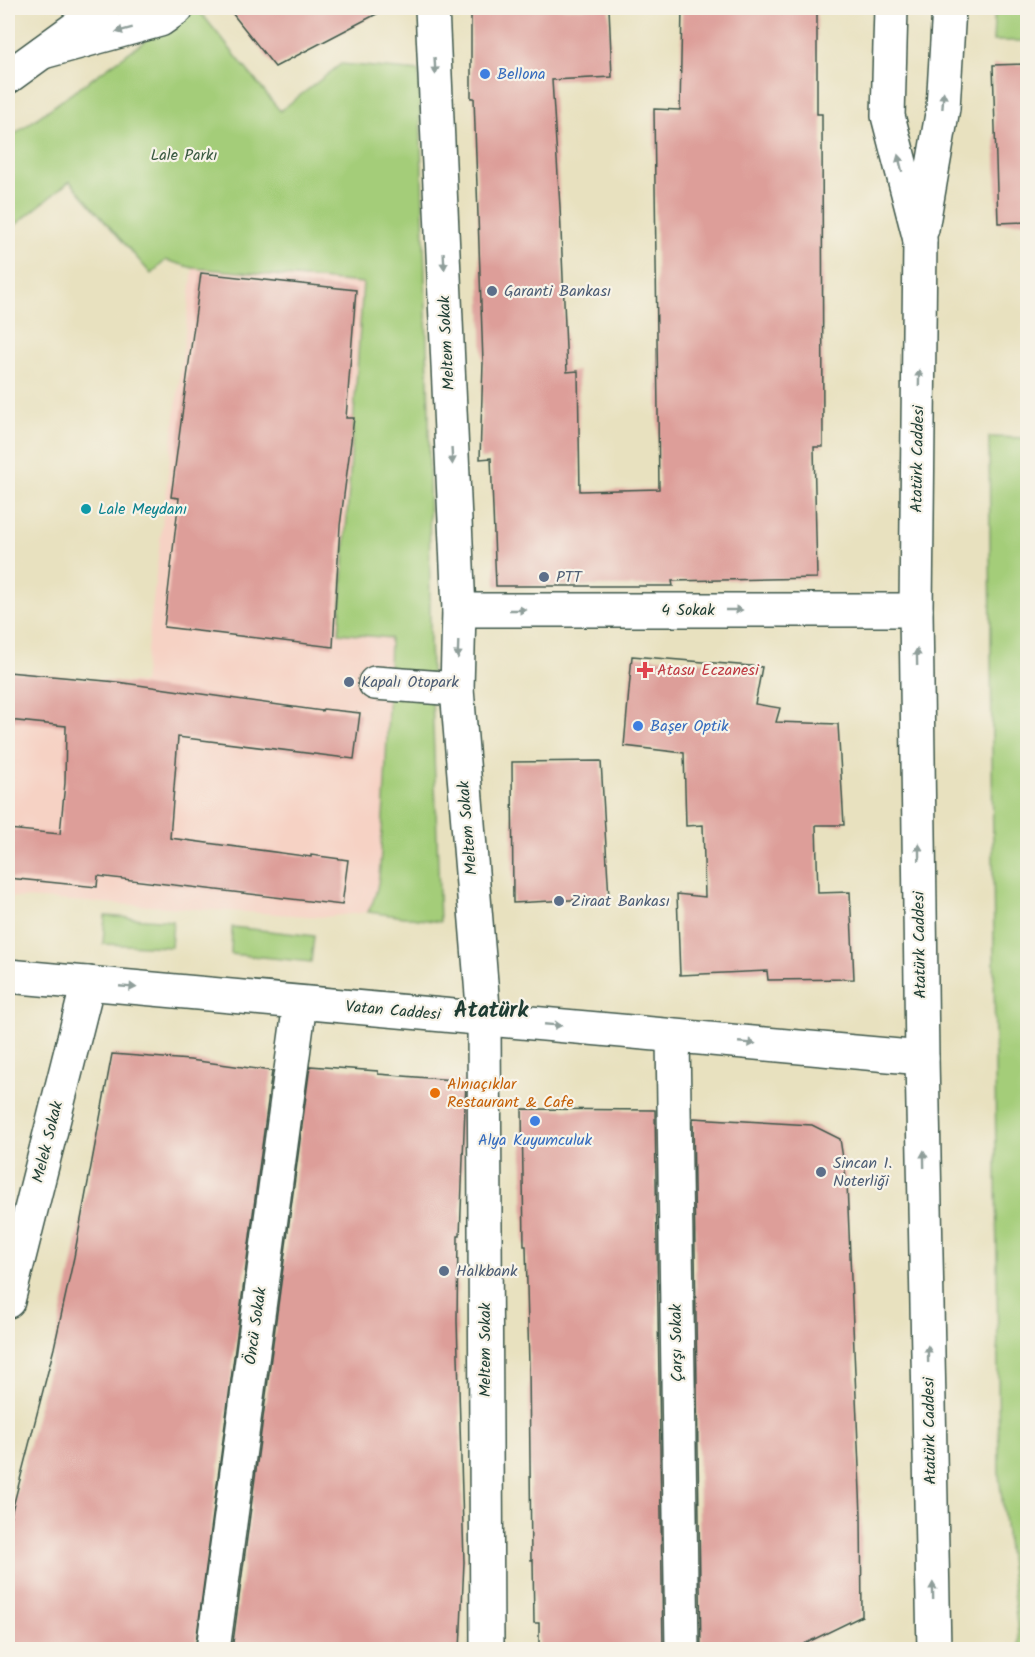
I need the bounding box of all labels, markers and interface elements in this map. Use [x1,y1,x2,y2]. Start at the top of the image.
one-way arrow [115,26,133,35]
one-way arrow [430,56,439,75]
place label: Bellona [497,62,546,87]
marker: Bellona [478,67,492,81]
one-way arrow [939,90,948,109]
park label: Lale Parkı [151,143,217,168]
one-way arrow [895,154,905,172]
one-way arrow [439,251,448,270]
place label: Garanti Bankası [504,279,611,304]
marker: Garanti Bankası [485,284,499,298]
street label: Meltem Sokak [432,295,462,391]
one-way arrow [914,369,924,388]
street label: Atatürk Caddesi [905,404,931,513]
one-way arrow [448,446,457,465]
place label: Lale Meydanı [98,497,187,522]
marker: Lale Meydanı [79,502,93,516]
place label: PTT [556,565,583,590]
marker: PTT [537,570,551,584]
street label: 4 Sokak [661,598,715,623]
one-way arrow [508,605,527,615]
one-way arrow [724,605,743,615]
one-way arrow [453,641,463,660]
one-way arrow [912,648,922,667]
place label: Atasu Eczanesi [657,658,760,683]
marker: Atasu Eczanesi [638,663,652,677]
place label: Kapalı Otopark [361,670,459,695]
marker: Kapalı Otopark [342,675,356,689]
place label: Başer Optik [650,714,729,739]
marker: Başer Optik [631,719,645,733]
street label: Meltem Sokak [451,779,485,876]
one-way arrow [914,843,924,862]
place label: Ziraat Bankası [571,889,670,914]
street label: Atatürk Caddesi [907,890,933,999]
marker: Ziraat Bankası [552,894,566,908]
one-way arrow [119,982,138,992]
street label: Vatan Caddesi [344,994,443,1028]
district label: Atatürk [454,994,529,1029]
one-way arrow [543,1020,562,1030]
one-way arrow [738,1038,757,1048]
place label: Alnıaçıklar Restaurant & Cafe [447,1072,574,1115]
marker: Alnıaçıklar Restaurant & Cafe [428,1086,442,1100]
street label: Melek Sokak [26,1098,70,1185]
marker: Alya Kuyumculuk [528,1114,542,1128]
place label: Alya Kuyumculuk [478,1128,593,1153]
one-way arrow [919,1150,929,1169]
place label: Sincan 1. Noterliği [833,1151,892,1194]
marker: Sincan 1. Noterliği [814,1165,828,1179]
place label: Halkbank [456,1259,518,1284]
marker: Halkbank [437,1264,451,1278]
street label: Öncü Sokak [238,1285,274,1366]
street label: Meltem Sokak [473,1302,498,1397]
street label: Çarşı Sokak [664,1303,690,1382]
one-way arrow [923,1345,933,1364]
street label: Atatürk Caddesi [917,1376,943,1485]
one-way arrow [928,1582,938,1601]

